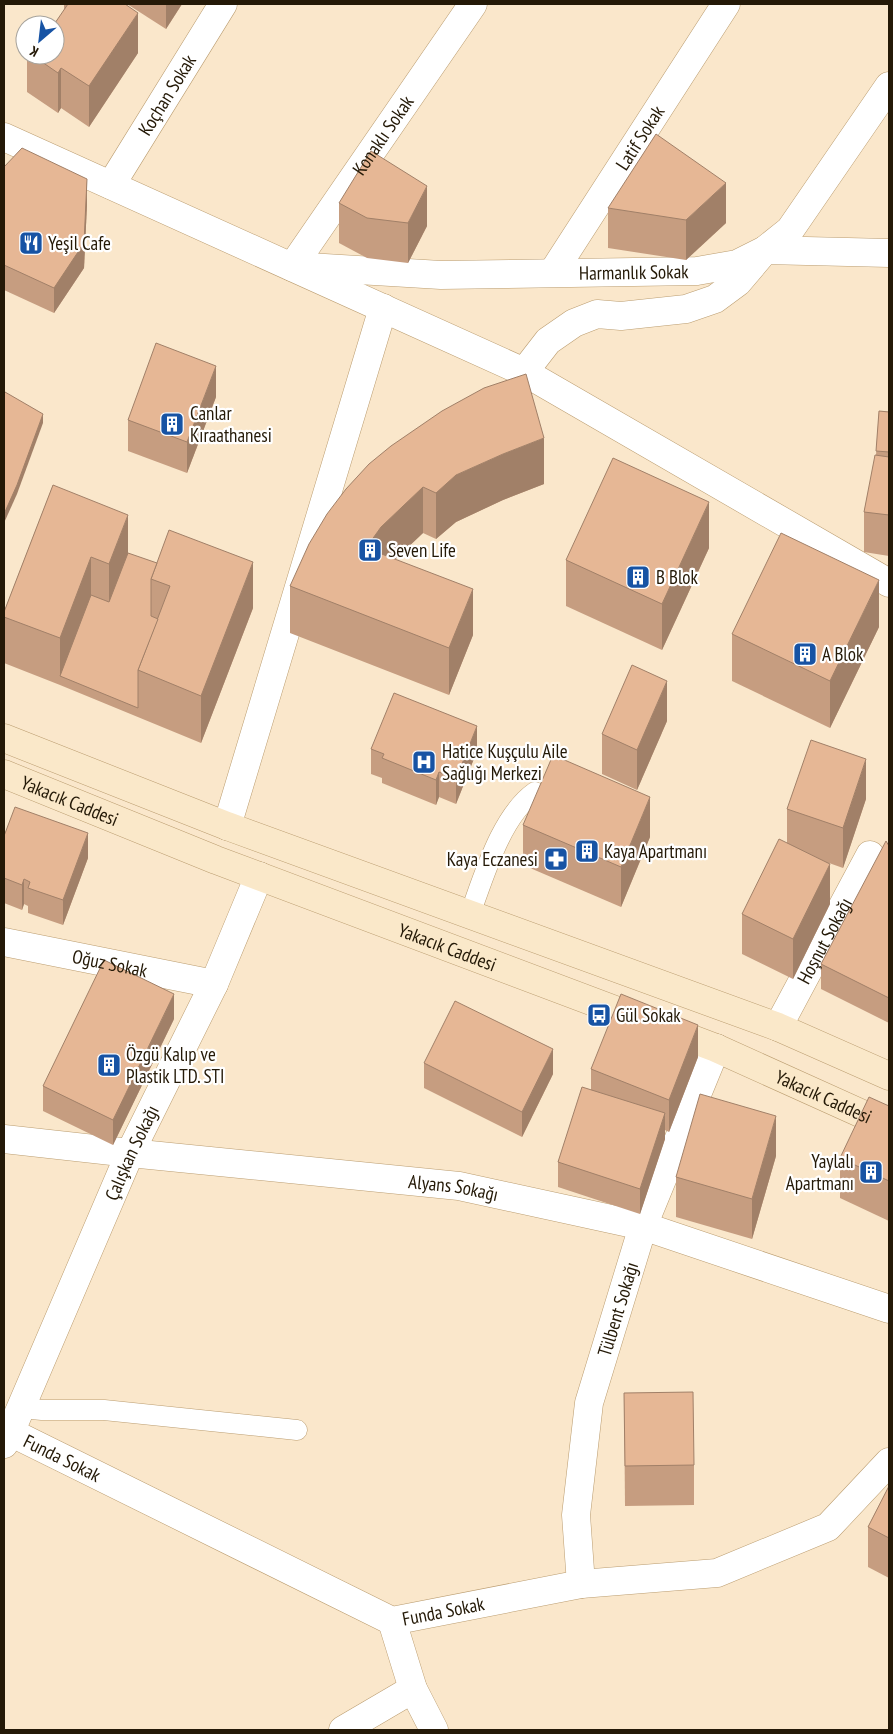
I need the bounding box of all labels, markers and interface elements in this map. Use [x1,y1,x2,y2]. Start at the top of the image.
north arrow [15,15,65,65]
text: K [26,41,41,61]
street label: Koçhan Sokak [133,49,201,140]
street label: Konaklı Sokak [347,90,419,180]
street label: Latif Sokak [610,100,670,174]
restaurant icon: Yeşil Cafe [18,230,44,256]
place label: Yeşil Cafe [48,231,111,255]
street label: Harmanlık Sokak [579,259,689,285]
place label: Canlar Kıraathanesi [190,401,272,447]
building icon: Canlar Kıraathanesi [159,411,185,437]
building icon: Seven Life [357,537,383,563]
place label: Seven Life [388,538,456,562]
building icon: B Blok [625,564,651,590]
place label: B Blok [656,565,699,589]
building icon: A Blok [792,641,818,667]
place label: A Blok [822,642,864,666]
place label: Hatice Kuşçulu Aile Sağlığı Merkezi [442,739,568,785]
hospital icon: Hatice Kuşçulu Aile Sağlığı Merkezi [411,749,437,775]
street label: Yakacık Caddesi [18,770,122,831]
building icon: Kaya Apartmanı [574,838,600,864]
place label: Kaya Apartmanı [604,839,707,863]
pharmacy icon: Kaya Eczanesi [543,846,569,872]
place label: Kaya Eczanesi [447,847,538,871]
street label: Hoşnut Sokağı [791,893,857,988]
street label: Yakacık Caddesi [395,918,500,976]
street label: Oğuz Sokak [70,944,150,983]
bus stop icon: Gül Sokak [586,1002,612,1028]
place label: Gül Sokak [616,1003,681,1027]
place label: Özgü Kalıp ve Plastik LTD. STI [126,1042,225,1088]
building icon: Özgü Kalıp ve Plastik LTD. STI [96,1052,122,1078]
street label: Yakacık Caddesi [772,1064,875,1129]
street label: Çalışkan Sokağı [99,1101,164,1204]
place label: Yaylalı Apartmanı [786,1149,854,1195]
building icon: Yaylalı Apartmanı [858,1159,884,1185]
street label: Alyans Sokağı [407,1169,501,1206]
street label: Tülbent Sokağı [592,1259,643,1359]
street label: Funda Sokak [20,1429,105,1487]
street label: Funda Sokak [400,1591,487,1631]

